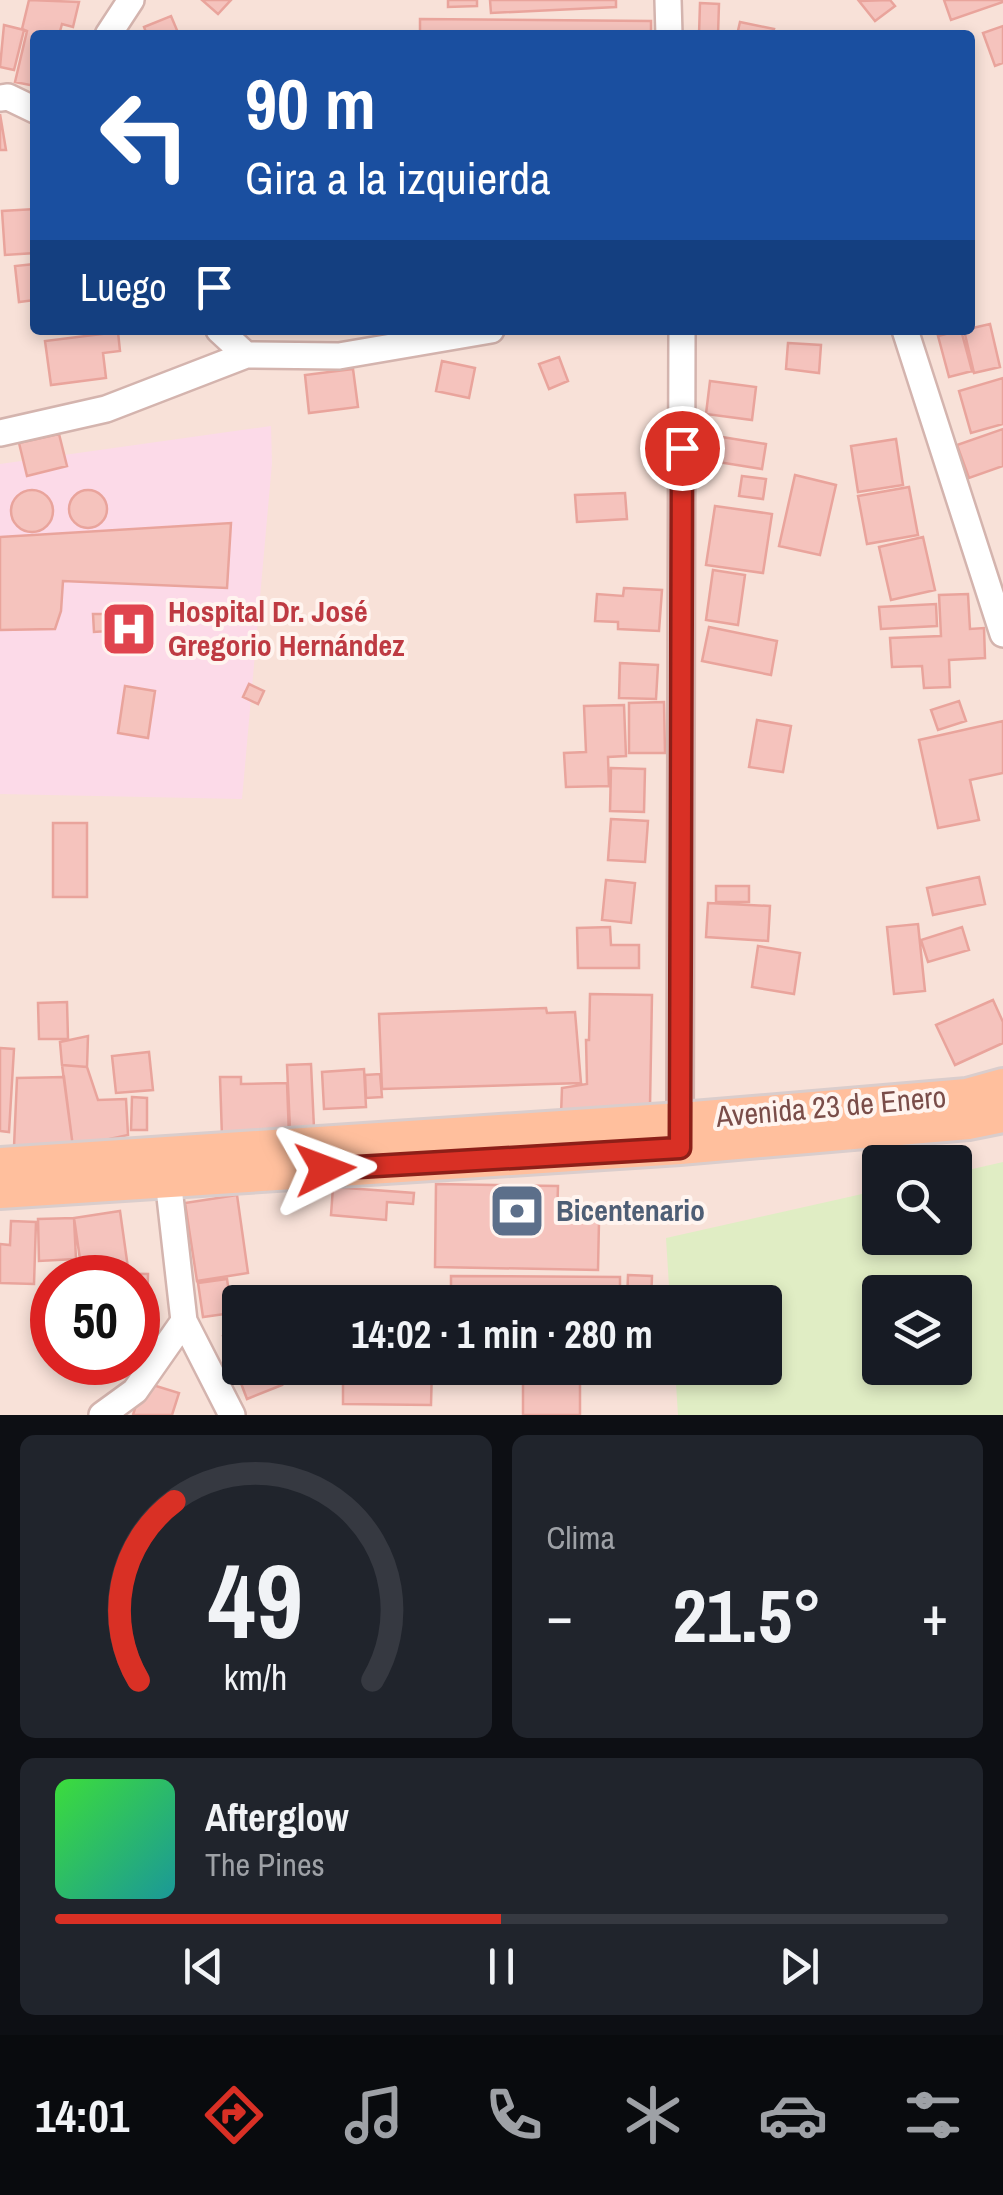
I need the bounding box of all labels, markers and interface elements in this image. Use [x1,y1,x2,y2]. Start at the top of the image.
text: 90 m [245,57,376,151]
icon: left [80,70,210,200]
text: Gira a la izquierda [245,147,551,208]
icon: arrive [187,260,242,315]
text: Luego [80,262,167,313]
pin [640,406,725,491]
icon: arrive [655,421,710,476]
place label: Hospital Dr. José Gregorio Hernández [168,591,405,665]
hospital icon: Hospital Dr. José Gregorio Hernández [99,599,159,659]
street label: Avenida 23 de Enero [713,1076,948,1136]
position arrow [273,1117,377,1221]
map controls [862,1145,972,1385]
button: search [862,1145,972,1255]
bank icon: Bicentenario [487,1181,547,1241]
place label: Bicentenario [556,1190,705,1230]
speed limit sign: 50 [30,1255,160,1385]
button: layers [862,1275,972,1385]
text: 14:02 · 1 min · 280 m [351,1309,653,1360]
text: Clima [547,1516,615,1559]
text: 49 [208,1530,303,1670]
text: 21.5° [672,1564,822,1665]
text: − [547,1578,573,1652]
text: + [922,1578,948,1652]
text: km/h [224,1653,288,1701]
text: Afterglow [205,1792,349,1843]
text: The Pines [205,1843,325,1886]
icon: previous [176,1939,231,1994]
icon: pause [474,1939,529,1994]
icon: next [772,1939,827,1994]
icon: directions [199,2080,269,2150]
icon: music [339,2080,409,2150]
icon: phone [479,2080,549,2150]
icon: climate [618,2080,688,2150]
icon: car [758,2080,828,2150]
icon: filters [898,2080,968,2150]
text: 14:01 [35,2085,129,2146]

